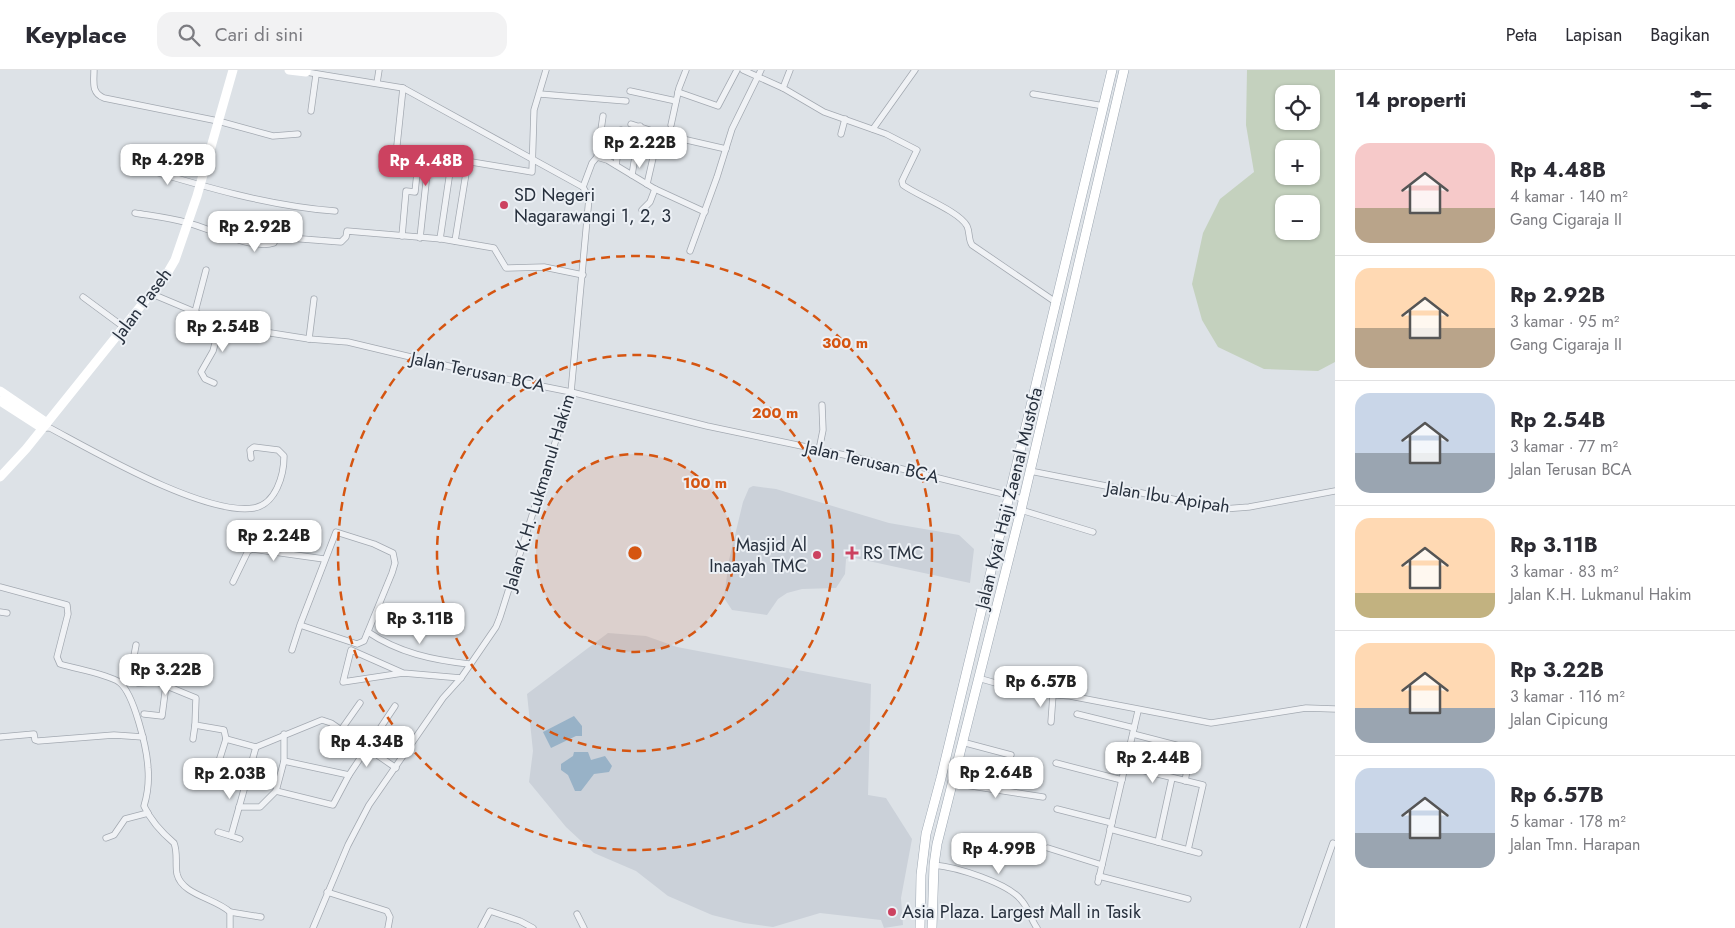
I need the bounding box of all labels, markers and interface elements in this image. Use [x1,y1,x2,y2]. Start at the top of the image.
search box [157,12,507,57]
text: Keyplace [25,17,127,52]
icon: search [175,21,203,49]
text: Cari di sini [215,21,303,48]
text: Peta [1506,22,1537,48]
text: Lapisan [1565,22,1622,48]
text: Bagikan [1650,22,1710,48]
map controls [1275,85,1320,240]
button: locate [1275,85,1320,130]
text: 14 properti [1355,85,1466,115]
icon: filters [1687,86,1715,114]
pin: Rp 2.22B [588,126,692,169]
text: Rp 2.22B [604,131,676,154]
button: + [1275,140,1320,185]
pin: Rp 4.29B [116,144,220,186]
pin: Rp 4.48B [374,144,478,187]
text: Rp 4.29B [131,148,205,171]
text: Rp 4.48B [389,149,463,172]
text: Rp 4.48B [1510,155,1606,185]
icon: home [1395,163,1455,223]
place label: SD Negeri Nagarawangi 1, 2, 3 [514,182,671,229]
text: 4 kamar · 140 m² [1510,185,1628,208]
button: − [1275,195,1320,240]
marker: SD Negeri Nagarawangi 1, 2, 3 [498,199,510,211]
text: Gang Cigaraja II [1510,208,1622,231]
pin: Rp 2.92B [203,210,307,253]
text: Rp 2.92B [219,215,291,238]
street label: Jalan Paseh [105,262,178,347]
text: Rp 2.92B [1510,280,1605,310]
icon: home [1395,288,1455,348]
pin: Rp 2.54B [171,310,275,353]
text: 3 kamar · 95 m² [1510,310,1619,333]
text: Rp 2.54B [187,315,259,338]
text: 300 m [822,332,868,354]
text: Gang Cigaraja II [1510,333,1622,356]
street label: Jalan Terusan BCA [406,345,548,399]
street label: Jalan Kyai Haji Zaenal Mustofa [968,385,1049,613]
street label: Jalan K.H. Lukmanul Hakim [496,391,581,595]
text: 200 m [752,402,798,424]
text: Rp 2.54B [1510,405,1606,435]
icon: home [1395,413,1455,473]
street label: Jalan Terusan BCA [800,433,942,490]
text: 3 kamar · 77 m² [1510,435,1618,458]
text: Jalan Terusan BCA [1510,458,1632,481]
text: 100 m [683,472,727,494]
street label: Jalan Ibu Apipah [1102,474,1232,520]
pin: Rp 2.24B [222,520,326,562]
text: Rp 2.24B [238,524,310,547]
text: Rp 3.11B [1510,530,1598,560]
place label: Masjid Al Inaayah TMC [709,532,807,579]
icon: home [1395,538,1455,598]
place label: RS TMC [863,540,924,566]
centre of rings [626,544,644,562]
marker: RS TMC [845,546,859,560]
marker: Masjid Al Inaayah TMC [811,549,823,561]
text: 3 kamar · 83 m² [1510,560,1619,583]
text: Jalan K.H. Lukmanul Hakim [1510,583,1692,606]
pin: Rp 3.11B [368,602,472,645]
text: Rp 3.11B [387,607,453,630]
pin: Rp 3.22B [114,654,218,696]
text: Rp 3.22B [1510,655,1604,685]
text: Rp 3.22B [130,658,202,681]
icon: home [1395,663,1455,723]
pin: Rp 6.57B [989,666,1093,708]
text: Rp 6.57B [1005,670,1077,693]
text: 3 kamar · 116 m² [1510,685,1625,708]
text: Jalan Cipicung [1510,708,1608,731]
pin: Rp 4.34B [315,726,419,768]
text: Rp 4.34B [330,730,404,753]
pin: Rp 2.44B [1101,742,1205,784]
text: Rp 2.44B [1116,746,1190,769]
pin: Rp 2.64B [944,756,1048,799]
pin: Rp 2.03B [178,758,282,800]
text: Rp 2.64B [959,761,1033,784]
text: Rp 2.03B [194,762,266,785]
text: Rp 6.57B [1510,780,1604,810]
icon: home [1395,788,1455,848]
text: 5 kamar · 178 m² [1510,810,1626,833]
pin: Rp 4.99B [947,832,1051,875]
text: Jalan Tmn. Harapan [1510,833,1640,856]
text: Rp 4.99B [962,837,1036,860]
place label: Asia Plaza. Largest Mall in Tasik [902,899,1141,925]
marker: Asia Plaza. Largest Mall in Tasik [886,906,898,918]

